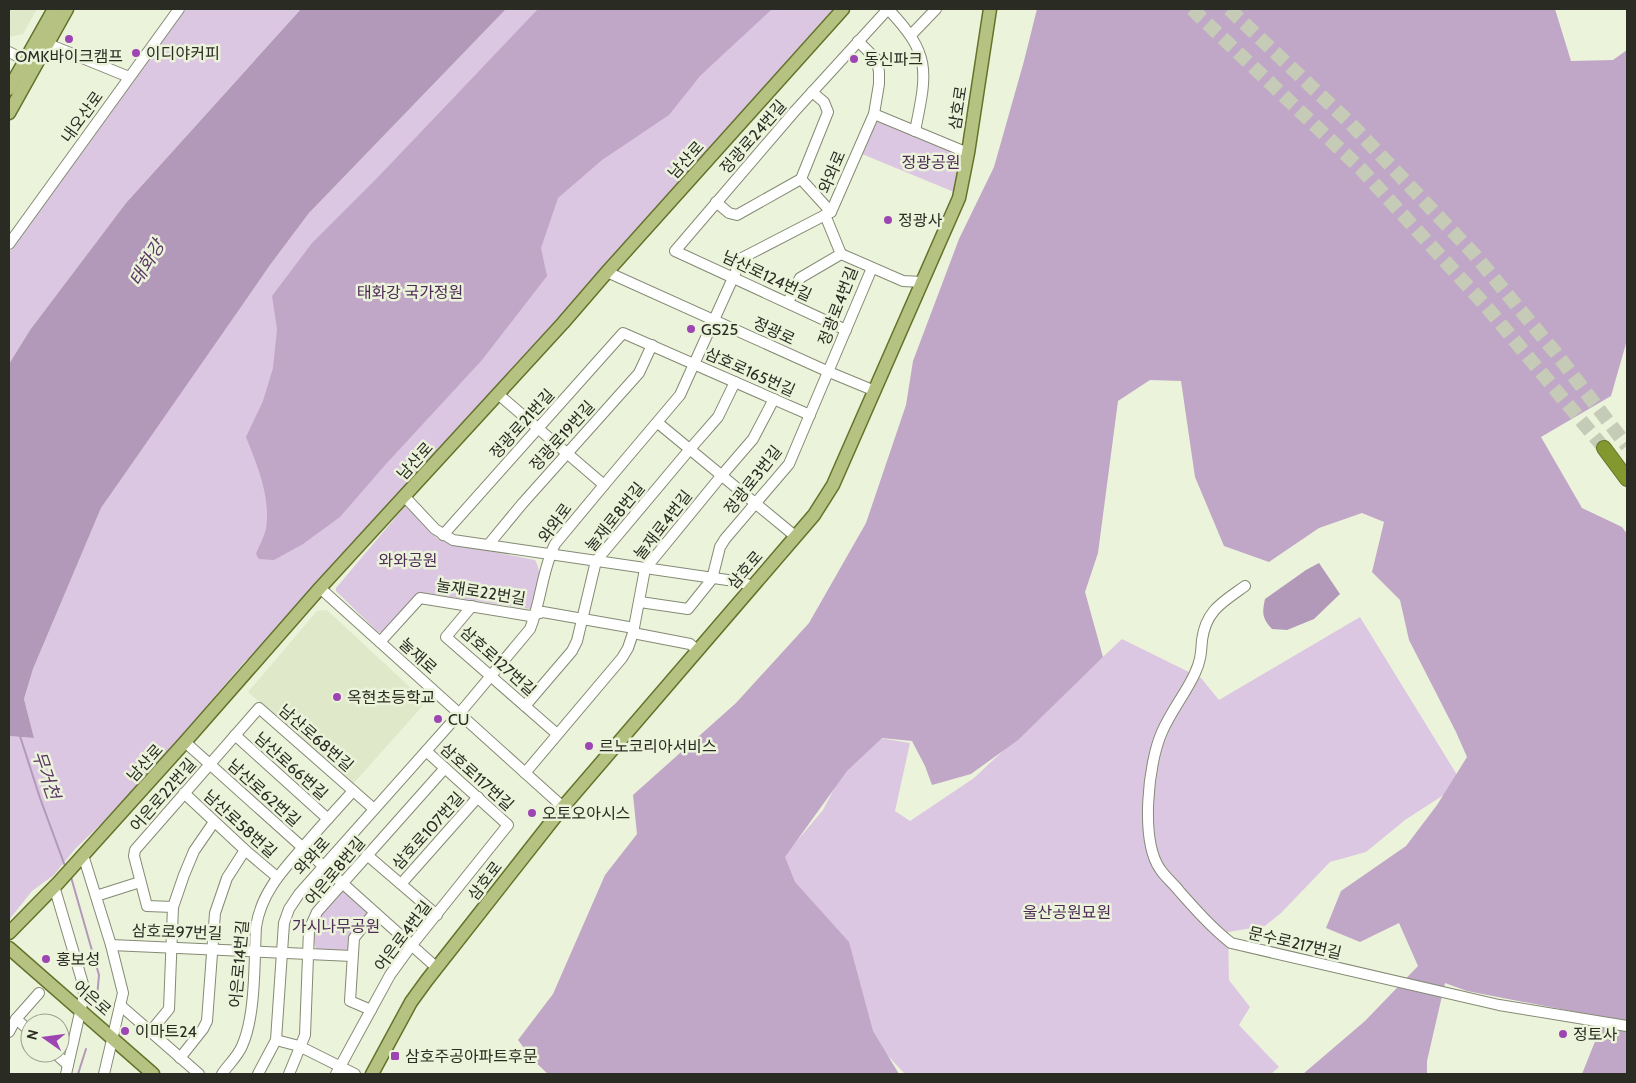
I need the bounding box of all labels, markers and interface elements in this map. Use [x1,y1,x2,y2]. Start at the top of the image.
marker: OMK바이크캠프 [63,33,75,45]
place label: 이디야커피 [146,44,220,63]
place label: OMK바이크캠프 [15,47,123,66]
marker: 이디야커피 [130,47,142,59]
place label: 동신파크 [864,50,923,69]
marker: 동신파크 [848,53,860,65]
street label: 삼호로 [945,84,971,131]
street label: 내오산로 [57,87,107,146]
street label: 정광로24번길 [716,96,790,178]
street label: 남산로 [664,137,708,183]
street label: 와와로 [815,148,849,196]
park label: 정광공원 [902,153,960,172]
place label: 정광사 [898,211,942,230]
marker: 정광사 [882,214,894,226]
water label: 태화강 [125,234,170,290]
street label: 남산로124번길 [719,247,815,305]
street label: 정광로4번길 [814,264,862,348]
park label: 태화강 국가정원 [357,283,463,302]
street label: 정광로 [750,313,798,349]
place label: GS25 [701,320,738,339]
marker: GS25 [685,323,697,335]
street label: 삼호로165번길 [702,344,798,400]
street label: 정광로21번길 [486,385,558,463]
street label: 정광로19번길 [526,397,598,475]
street label: 남산로 [393,438,437,484]
street label: 정광로3번길 [720,442,786,518]
street label: 눌재로8번길 [581,479,649,555]
street label: 눌재로4번길 [630,487,696,563]
street label: 와와로 [534,499,576,546]
street label: 삼호로 [723,547,767,593]
park label: 와와공원 [379,551,437,570]
street label: 눌재로22번길 [435,576,527,608]
street label: 삼호로127번길 [456,622,540,700]
street label: 눌재로 [395,634,441,678]
place label: 옥현초등학교 [347,688,435,707]
marker: 옥현초등학교 [331,691,343,703]
street label: 남산로68번길 [275,701,357,775]
place label: CU [448,710,469,729]
marker: CU [432,713,444,725]
street label: 남산로66번길 [251,728,331,804]
place label: 르노코리아서비스 [599,737,717,756]
street label: 삼호로117번길 [436,739,518,815]
street label: 남산로 [123,740,167,786]
marker: 르노코리아서비스 [583,740,595,752]
water label: 무거천 [28,748,65,804]
street label: 어은로22번길 [126,755,200,835]
street label: 남산로62번길 [224,755,304,831]
street label: 남산로58번길 [199,786,281,862]
street label: 삼호로107번길 [388,788,468,874]
place label: 오토오아시스 [542,804,630,823]
marker: 오토오아시스 [526,807,538,819]
street label: 와와로 [290,833,334,879]
street label: 어은로8번길 [301,833,369,909]
street label: 삼호로 [464,858,506,904]
street label: 어은로4번길 [370,897,436,975]
park label: 울산공원묘원 [1023,903,1111,922]
park label: 가시나무공원 [292,917,380,936]
street label: 어은로14번길 [226,919,252,1009]
street label: 삼호로97번길 [131,921,223,943]
street label: 문수로217번길 [1246,923,1344,963]
place label: 홍보성 [56,950,100,969]
marker: 홍보성 [40,953,52,965]
street label: 어은로 [69,976,115,1020]
north arrow [20,1013,70,1063]
place label: 이마트24 [135,1022,197,1041]
marker: 이마트24 [119,1025,131,1037]
place label: 정토사 [1573,1025,1617,1044]
text: N [22,1028,42,1042]
marker: 정토사 [1557,1028,1569,1040]
place label: 삼호주공아파트후문 [405,1047,538,1066]
marker: 삼호주공아파트후문 [389,1050,401,1062]

